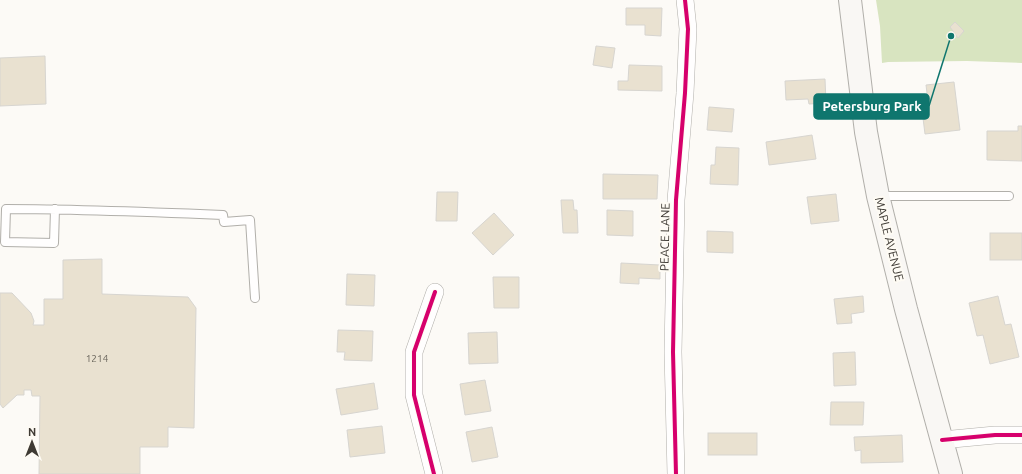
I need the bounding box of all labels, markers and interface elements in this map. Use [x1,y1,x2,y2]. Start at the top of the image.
callout: Petersburg Park [814,94,929,119]
text: Petersburg Park [823,99,922,113]
street label: MAPLE AVENUE [873,196,906,282]
street label: PEACE LANE [657,203,672,271]
house number: 1214 [86,353,109,364]
north arrow [12,422,52,462]
text: N [28,426,36,438]

